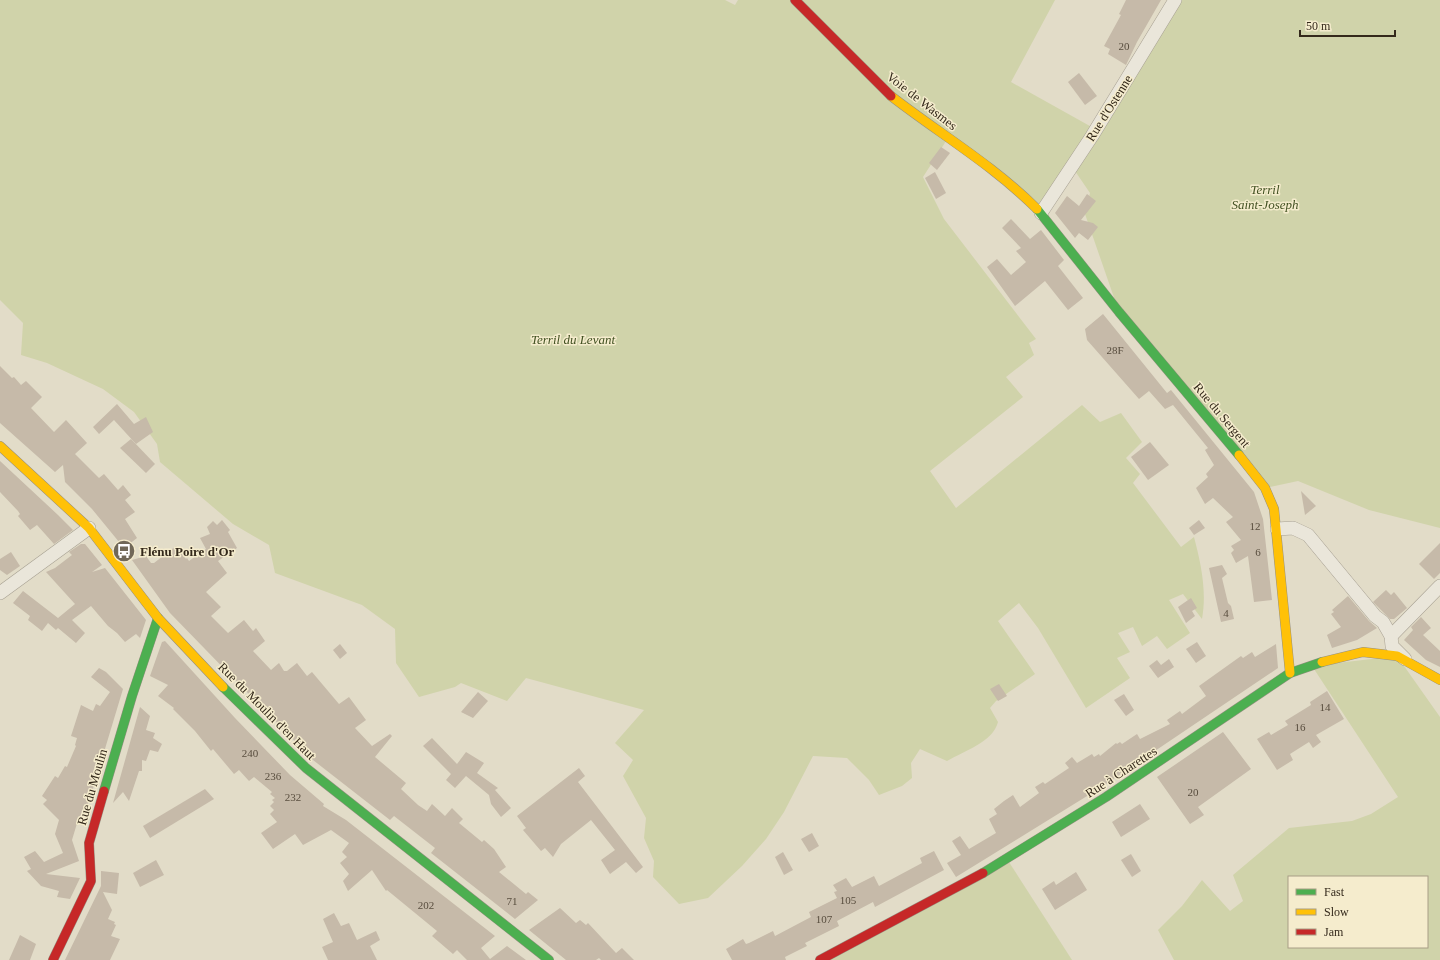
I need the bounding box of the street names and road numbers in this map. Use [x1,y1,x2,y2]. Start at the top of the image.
street label: Voie de Wasmes [884,69,960,133]
street label: Rue d'Ostenne [1083,72,1136,144]
street label: Rue du Sergent [1191,380,1254,451]
street label: Rue du Moulin d'en Haut [215,659,319,763]
street label: Rue à Charettes [1082,743,1160,801]
street label: Rue du Moulin [74,747,110,827]

